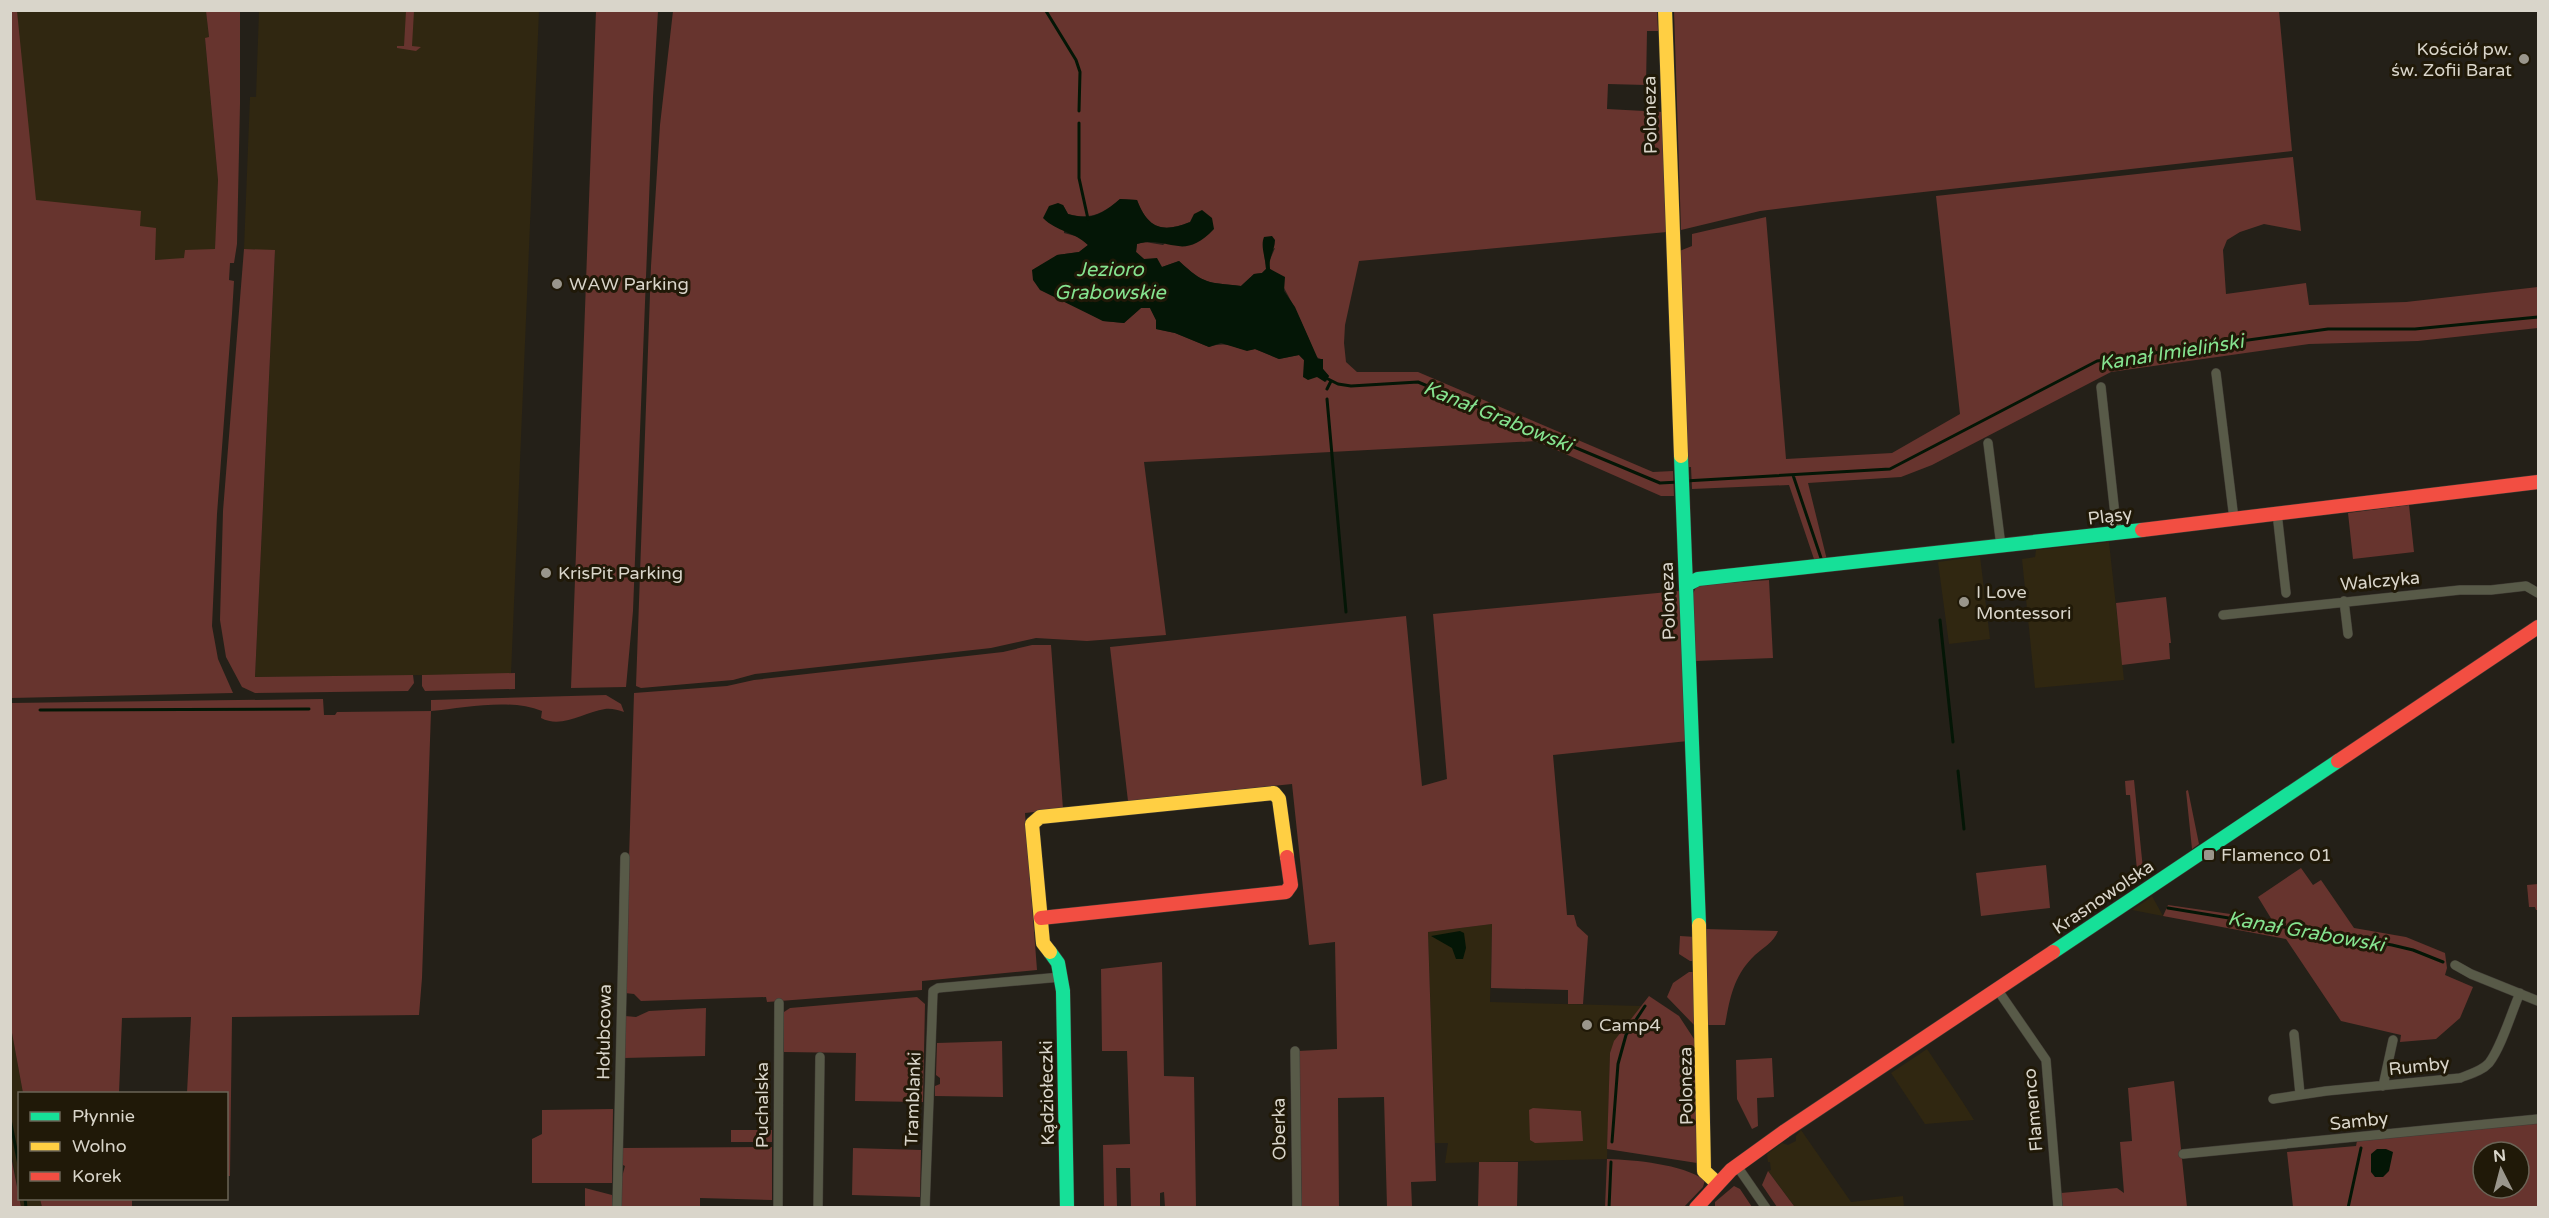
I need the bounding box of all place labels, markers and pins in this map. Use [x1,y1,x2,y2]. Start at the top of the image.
place label: Kościół pw. św. Zofii Barat [2391,38,2512,81]
marker: Kościół pw. św. Zofii Barat [2517,52,2531,66]
place label: WAW Parking [569,273,689,295]
marker: WAW Parking [550,277,564,291]
place label: KrisPit Parking [558,562,683,584]
marker: KrisPit Parking [539,566,553,580]
place label: I Love Montessori [1976,581,2071,624]
marker: I Love Montessori [1957,595,1971,609]
place label: Flamenco 01 [2221,844,2332,866]
marker: Flamenco 01 [2202,848,2216,862]
place label: Camp4 [1599,1014,1661,1036]
marker: Camp4 [1580,1018,1594,1032]

